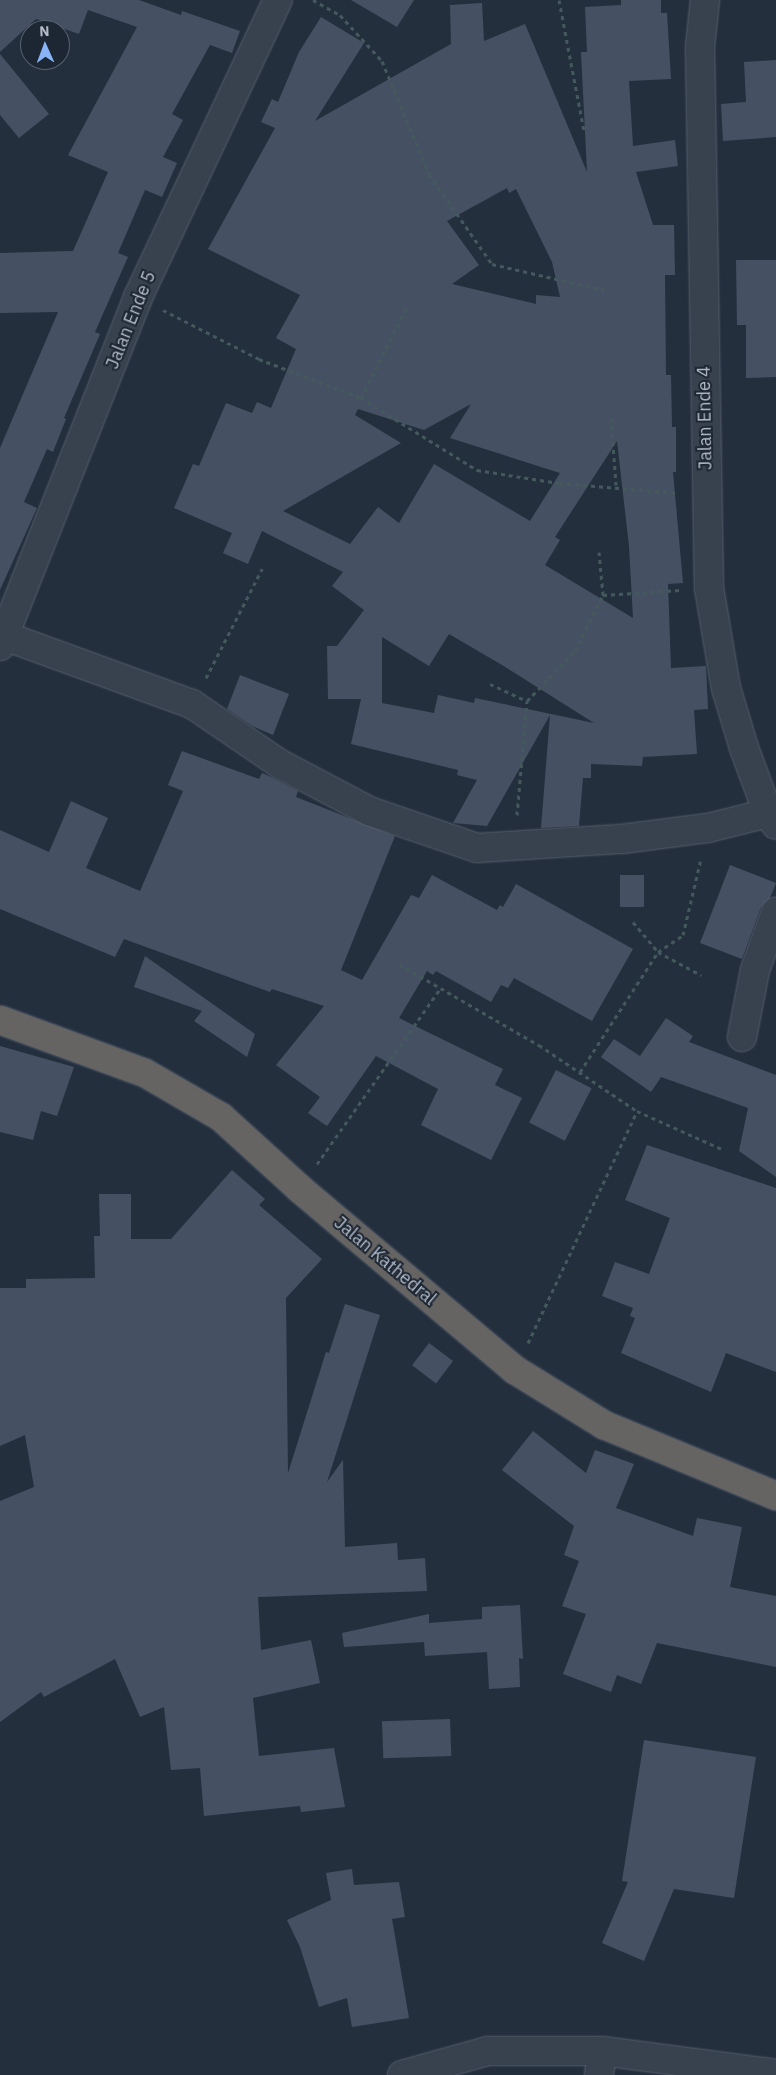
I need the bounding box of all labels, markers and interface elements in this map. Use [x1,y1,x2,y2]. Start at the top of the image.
north arrow [20,20,70,70]
text: N [39,22,50,40]
street label: Jalan Ende 5 [102,268,160,372]
street label: Jalan Ende 4 [693,366,717,470]
street label: Jalan Kathedral [330,1212,440,1310]

